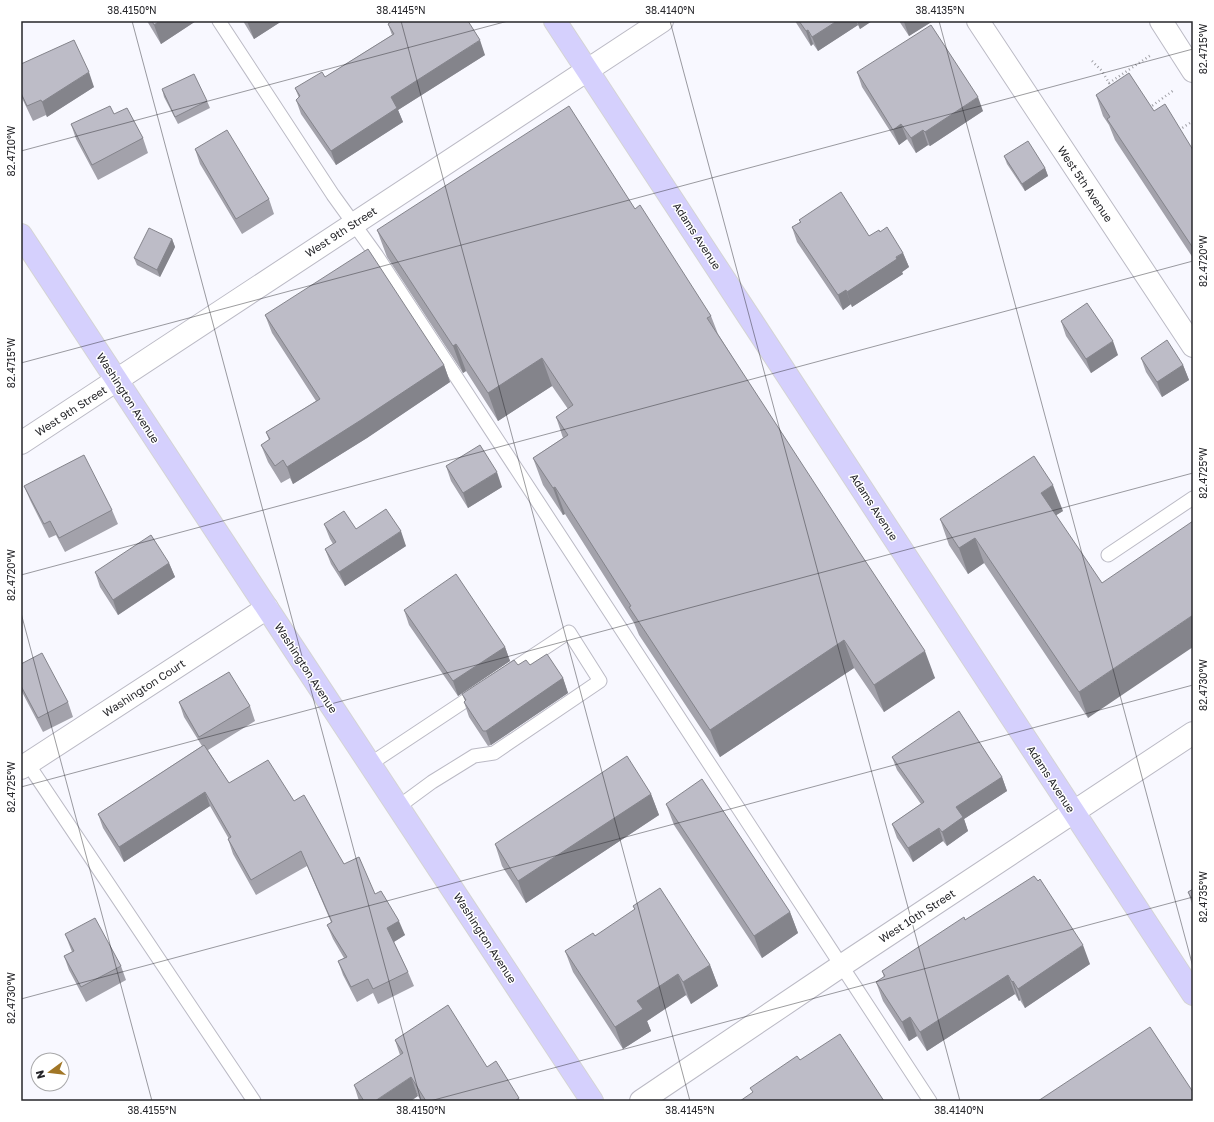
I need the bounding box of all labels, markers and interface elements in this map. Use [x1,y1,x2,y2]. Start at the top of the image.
text: 38.4150°N [107,4,157,16]
text: 38.4145°N [376,4,426,16]
text: 38.4140°N [645,4,695,16]
text: 38.4135°N [915,4,965,16]
text: 82.4715°W [1197,23,1209,74]
text: 82.4710°W [5,125,17,176]
street label: West 5th Avenue [1055,143,1116,224]
street label: Adams Avenue [671,200,724,272]
street label: West 9th Street [303,204,379,260]
text: 82.4720°W [1197,235,1209,287]
text: 82.4715°W [5,337,17,388]
street label: Washington Avenue [94,350,162,445]
street label: West 9th Street [33,383,109,439]
text: 82.4725°W [1197,447,1209,499]
street label: Adams Avenue [848,471,901,543]
text: 82.4720°W [5,549,17,601]
street label: Washington Avenue [272,620,340,715]
street label: Washington Court [100,656,187,719]
text: 82.4730°W [1197,659,1209,711]
street label: Adams Avenue [1025,743,1078,815]
text: 82.4725°W [5,761,17,813]
text: 82.4735°W [1197,871,1209,923]
street label: West 10th Street [876,886,957,945]
street label: Washington Avenue [451,890,519,985]
text: 82.4730°W [5,972,17,1024]
north arrow [30,1052,70,1092]
text: N [32,1069,47,1080]
text: 38.4155°N [128,1104,177,1116]
text: 38.4150°N [396,1104,446,1116]
text: 38.4145°N [665,1104,715,1116]
text: 38.4140°N [934,1104,984,1116]

